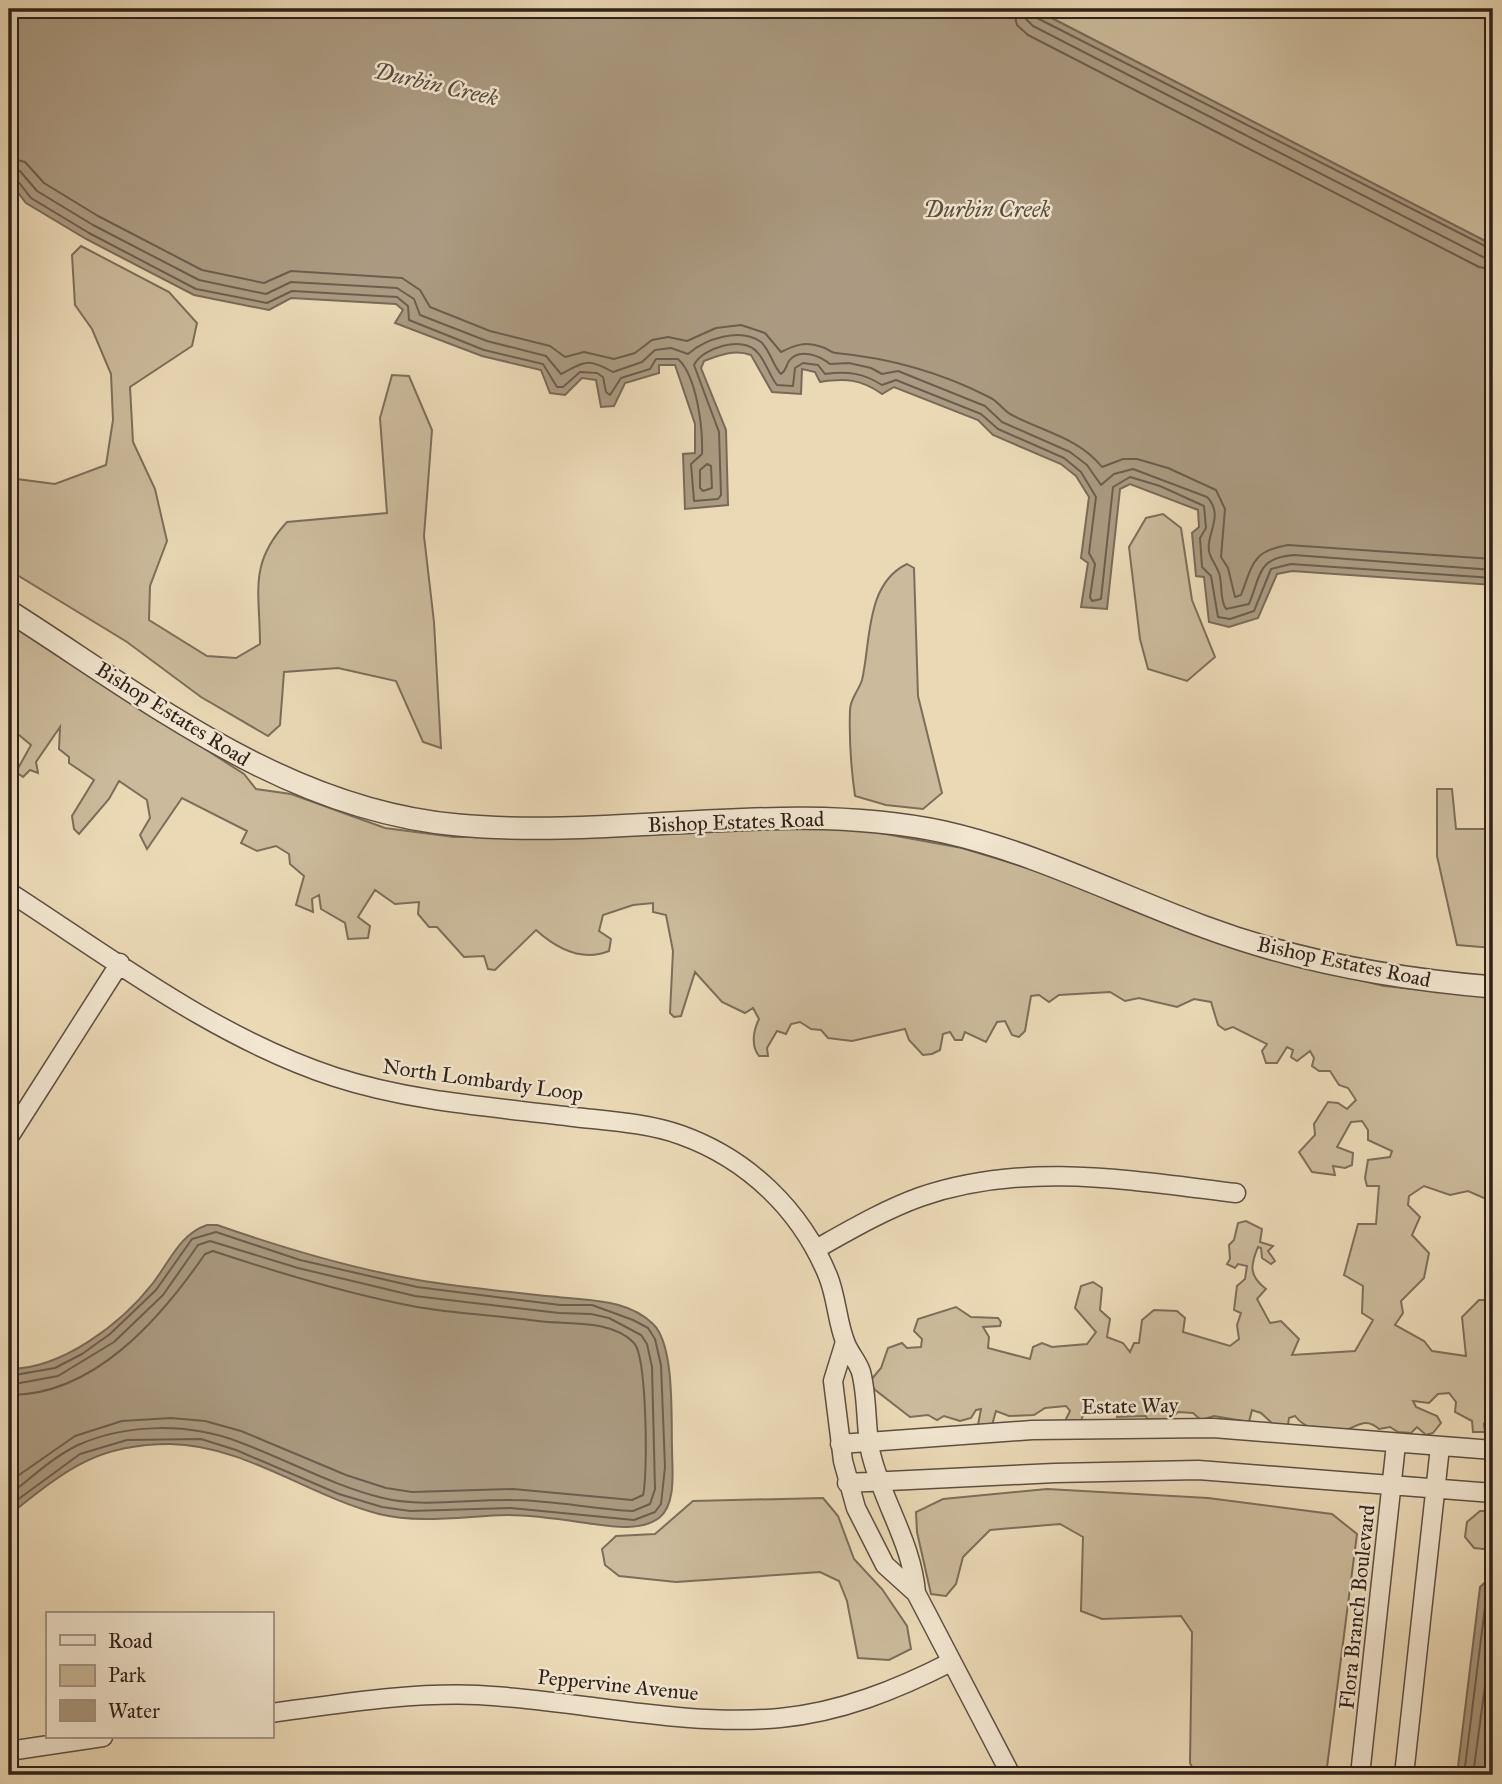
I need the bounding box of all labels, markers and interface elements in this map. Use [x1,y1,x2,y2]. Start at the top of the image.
water label: Durbin Creek [371,56,501,112]
water label: Durbin Creek [923,195,1051,223]
street label: Bishop Estates Road [91,656,255,772]
street label: Bishop Estates Road [647,806,825,838]
street label: Bishop Estates Road [1255,931,1434,993]
street label: North Lombardy Loop [381,1053,585,1107]
street label: Estate Way [1081,1392,1180,1420]
street label: Flora Branch Boulevard [1333,1503,1381,1711]
legend [46,1612,273,1738]
text: Road [108,1628,153,1654]
text: Park [108,1662,146,1688]
street label: Peppervine Avenue [536,1664,700,1706]
text: Water [108,1698,160,1724]

